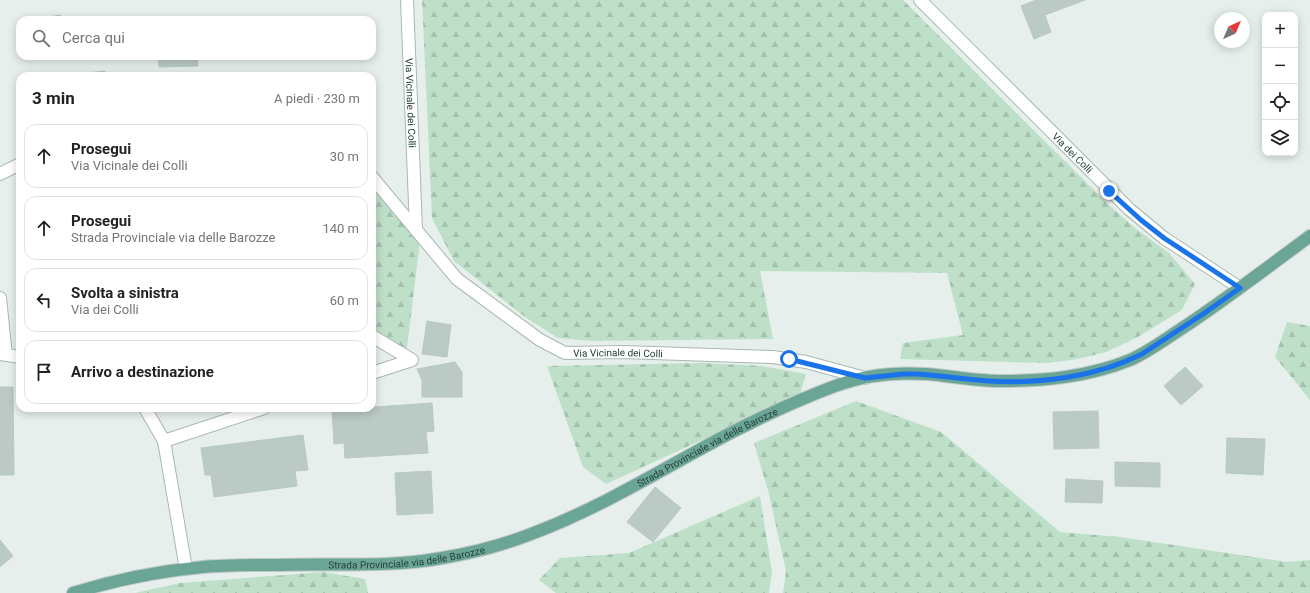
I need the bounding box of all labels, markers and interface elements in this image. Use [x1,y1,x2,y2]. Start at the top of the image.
north arrow [1214,12,1250,48]
map controls [1262,12,1298,156]
button: + [1262,12,1298,48]
search box [16,16,376,60]
icon: search [30,27,52,49]
text: Cerca qui [62,29,125,47]
button: − [1262,48,1298,84]
street label: Via Vicinale dei Colli [403,58,418,148]
button: locate [1262,84,1298,120]
text: 3 min [32,88,75,108]
text: A piedi · 230 m [274,91,360,106]
button: layers [1262,120,1298,156]
street label: Via dei Colli [1050,131,1095,175]
text: Prosegui [71,140,131,158]
icon: ahead [33,145,55,167]
text: 30 m [330,149,359,164]
text: Via Vicinale dei Colli [71,158,188,173]
route end [1100,182,1118,200]
text: Prosegui [71,212,131,230]
icon: ahead [33,217,55,239]
text: 140 m [322,221,359,236]
text: Strada Provinciale via delle Barozze [71,230,275,245]
text: Svolta a sinistra [71,284,179,302]
icon: left [33,289,55,311]
text: 60 m [330,293,359,308]
text: Via dei Colli [71,302,139,317]
street label: Via Vicinale dei Colli [573,347,663,359]
route start [780,350,798,368]
icon: arrive [33,361,55,383]
text: Arrivo a destinazione [71,363,214,381]
street label: Strada Provinciale via delle Barozze [635,406,779,489]
street label: Strada Provinciale via delle Barozze [328,544,486,571]

